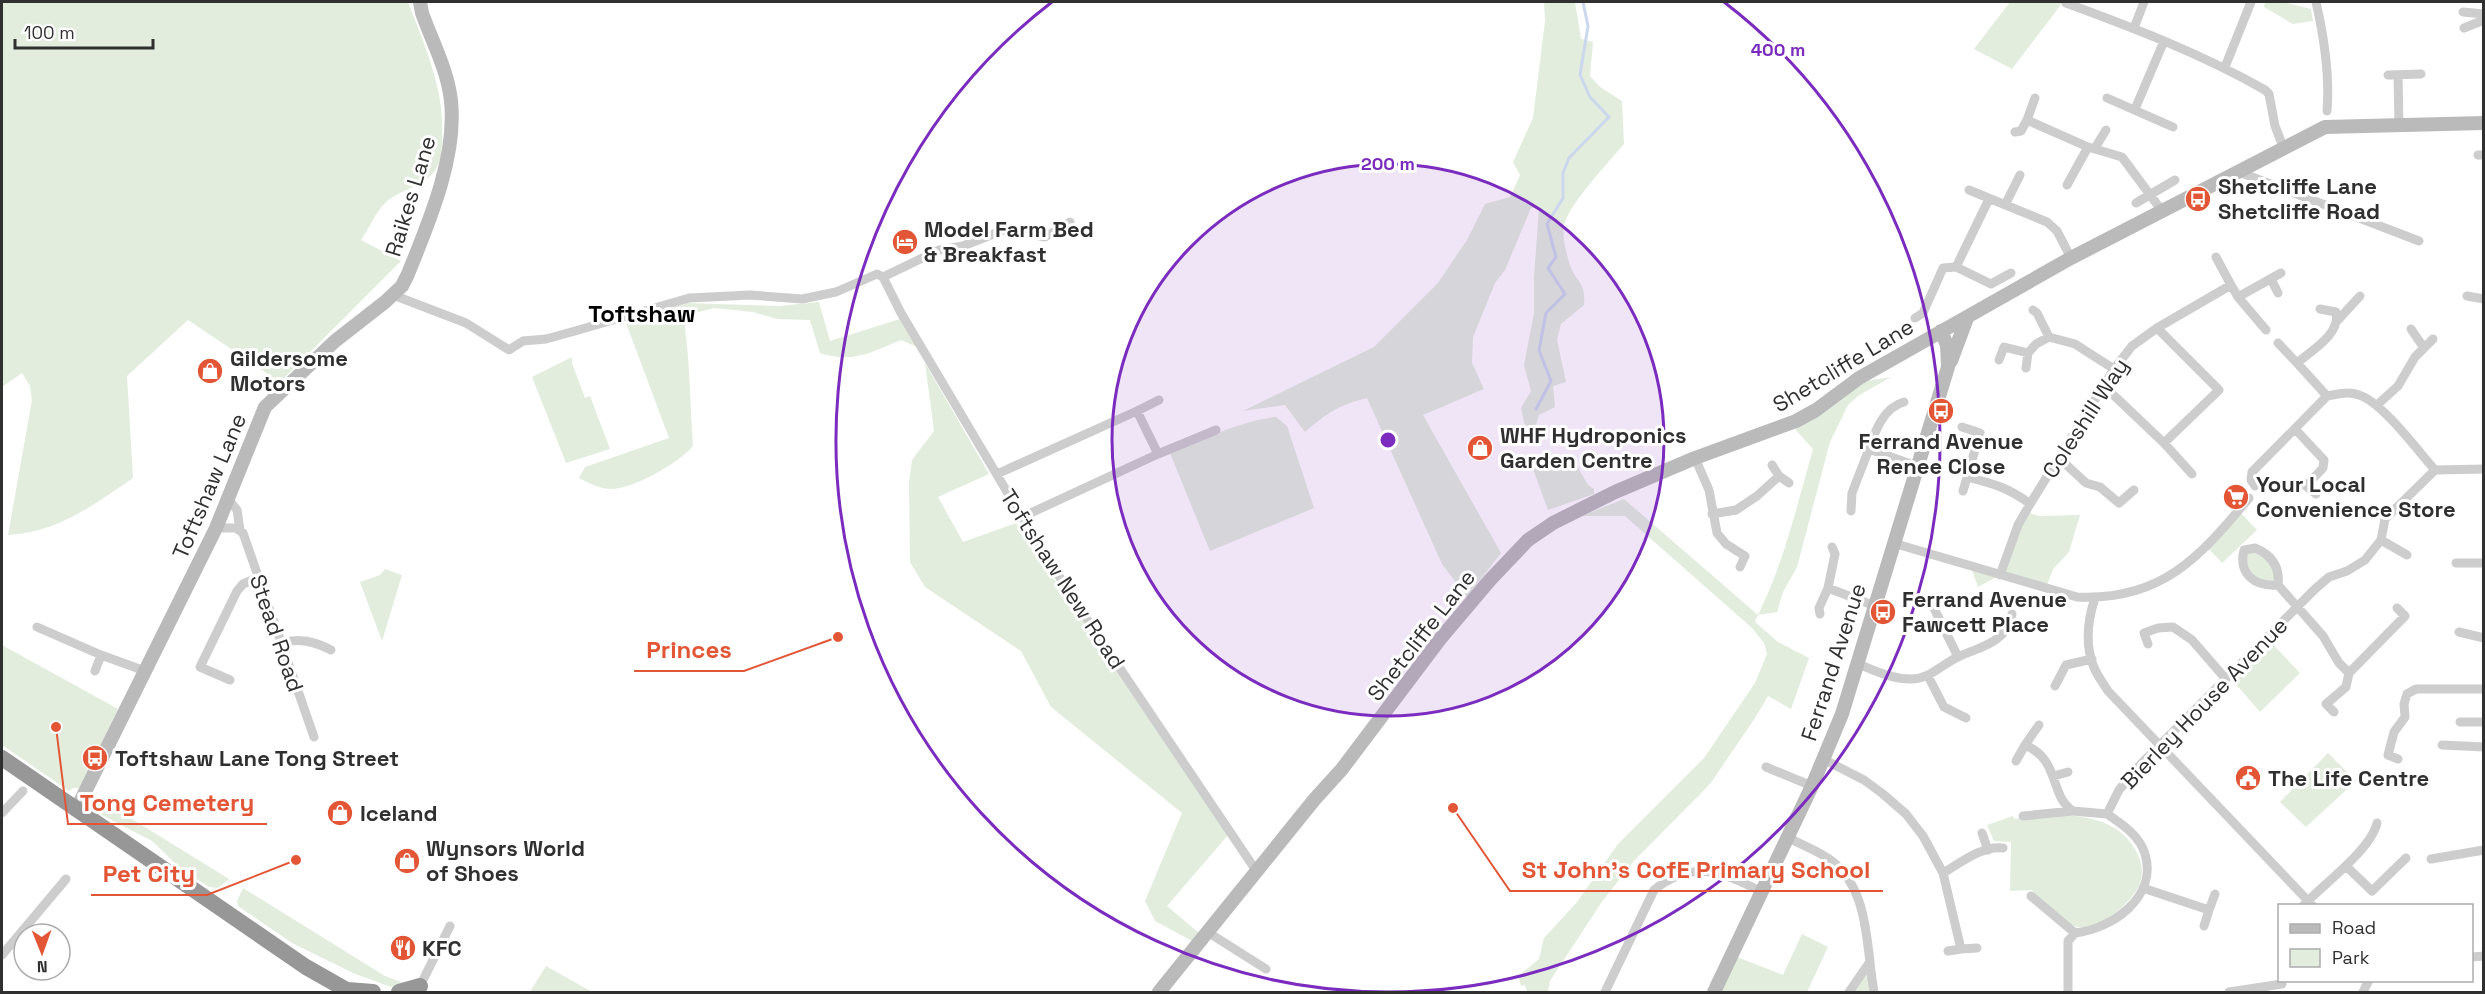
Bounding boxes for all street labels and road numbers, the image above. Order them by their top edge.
street label: Raikes Lane [378,132,442,260]
street label: Shetcliffe Lane [1767,312,1919,418]
street label: Coleshill Way [2036,353,2134,483]
street label: Toftshaw Lane [166,409,252,563]
street label: Toftshaw New Road [994,484,1132,674]
street label: Shetcliffe Lane [1361,564,1481,706]
street label: Stead Road [244,571,310,695]
street label: Ferrand Avenue [1794,580,1872,744]
street label: Bierley House Avenue [2115,611,2293,795]

